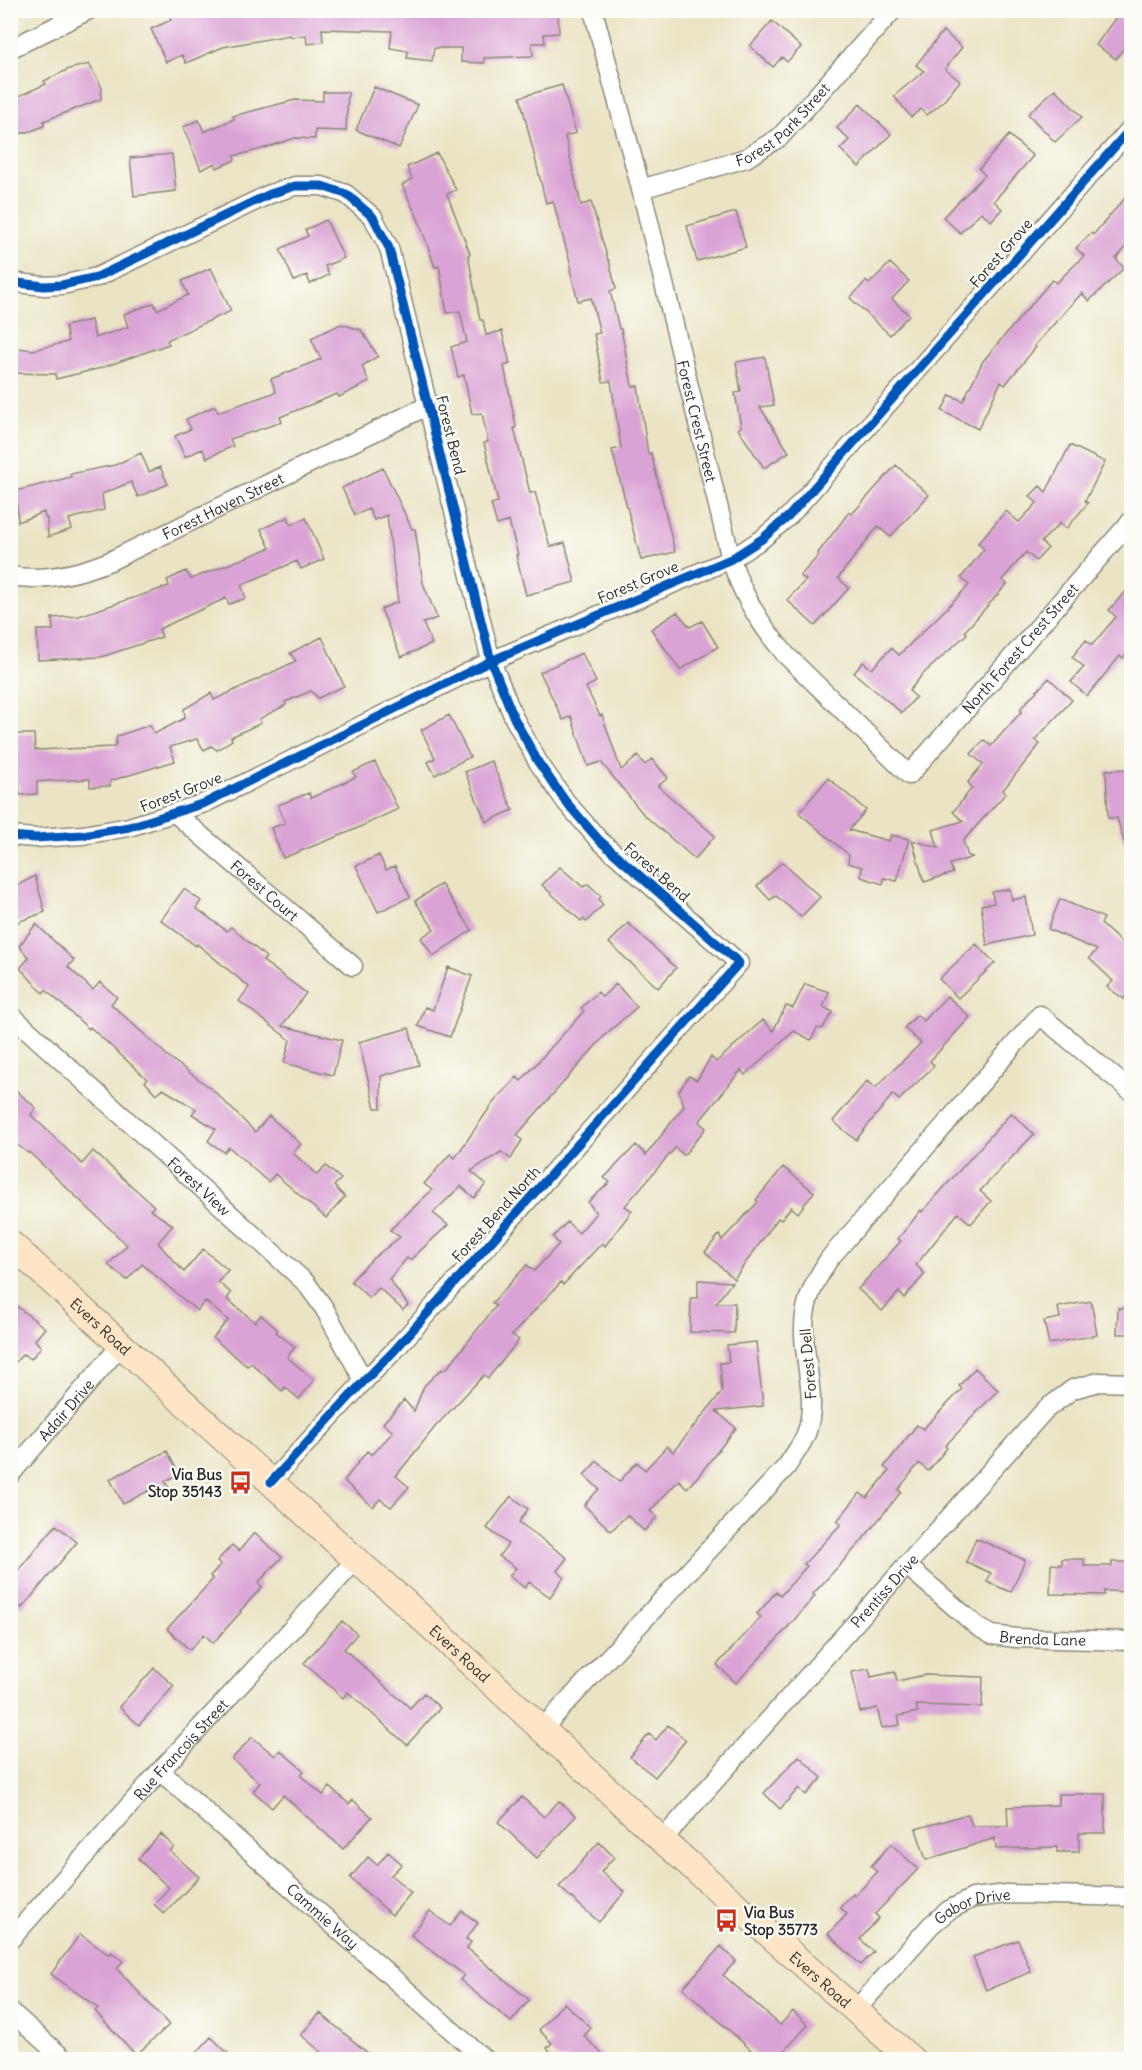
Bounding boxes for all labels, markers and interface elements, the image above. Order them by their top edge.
street label: Forest Park Street [733,79,833,170]
street label: Forest Grove [966,214,1036,292]
street label: Forest Crest Street [673,358,721,484]
street label: Forest Bend [432,393,470,477]
street label: Forest Haven Street [159,468,287,544]
street label: Forest Grove [595,556,681,608]
street label: North Forest Crest Street [958,579,1082,717]
street label: Forest Grove [137,768,225,816]
street label: Forest Bend [620,838,694,906]
street label: Forest Court [227,856,303,925]
street label: Forest View [164,1153,235,1220]
street label: Forest Bend North [448,1162,544,1266]
street label: Evers Road [66,1294,135,1359]
street label: Forest Dell [795,1328,821,1400]
street label: Adair Drive [34,1375,98,1445]
place label: Via Bus Stop 35143 [148,1465,222,1502]
bus stop icon: Via Bus Stop 35143 [227,1470,253,1496]
street label: Prentiss Drive [846,1550,922,1631]
street label: Evers Road [426,1621,494,1686]
street label: Brenda Lane [998,1627,1086,1649]
street label: Rue Francois Street [129,1695,232,1804]
street label: Cammie Way [283,1879,363,1953]
street label: Gabor Drive [930,1884,1011,1928]
place label: Via Bus Stop 35773 [744,1903,818,1940]
bus stop icon: Via Bus Stop 35773 [713,1908,739,1934]
street label: Evers Road [786,1947,855,2012]

